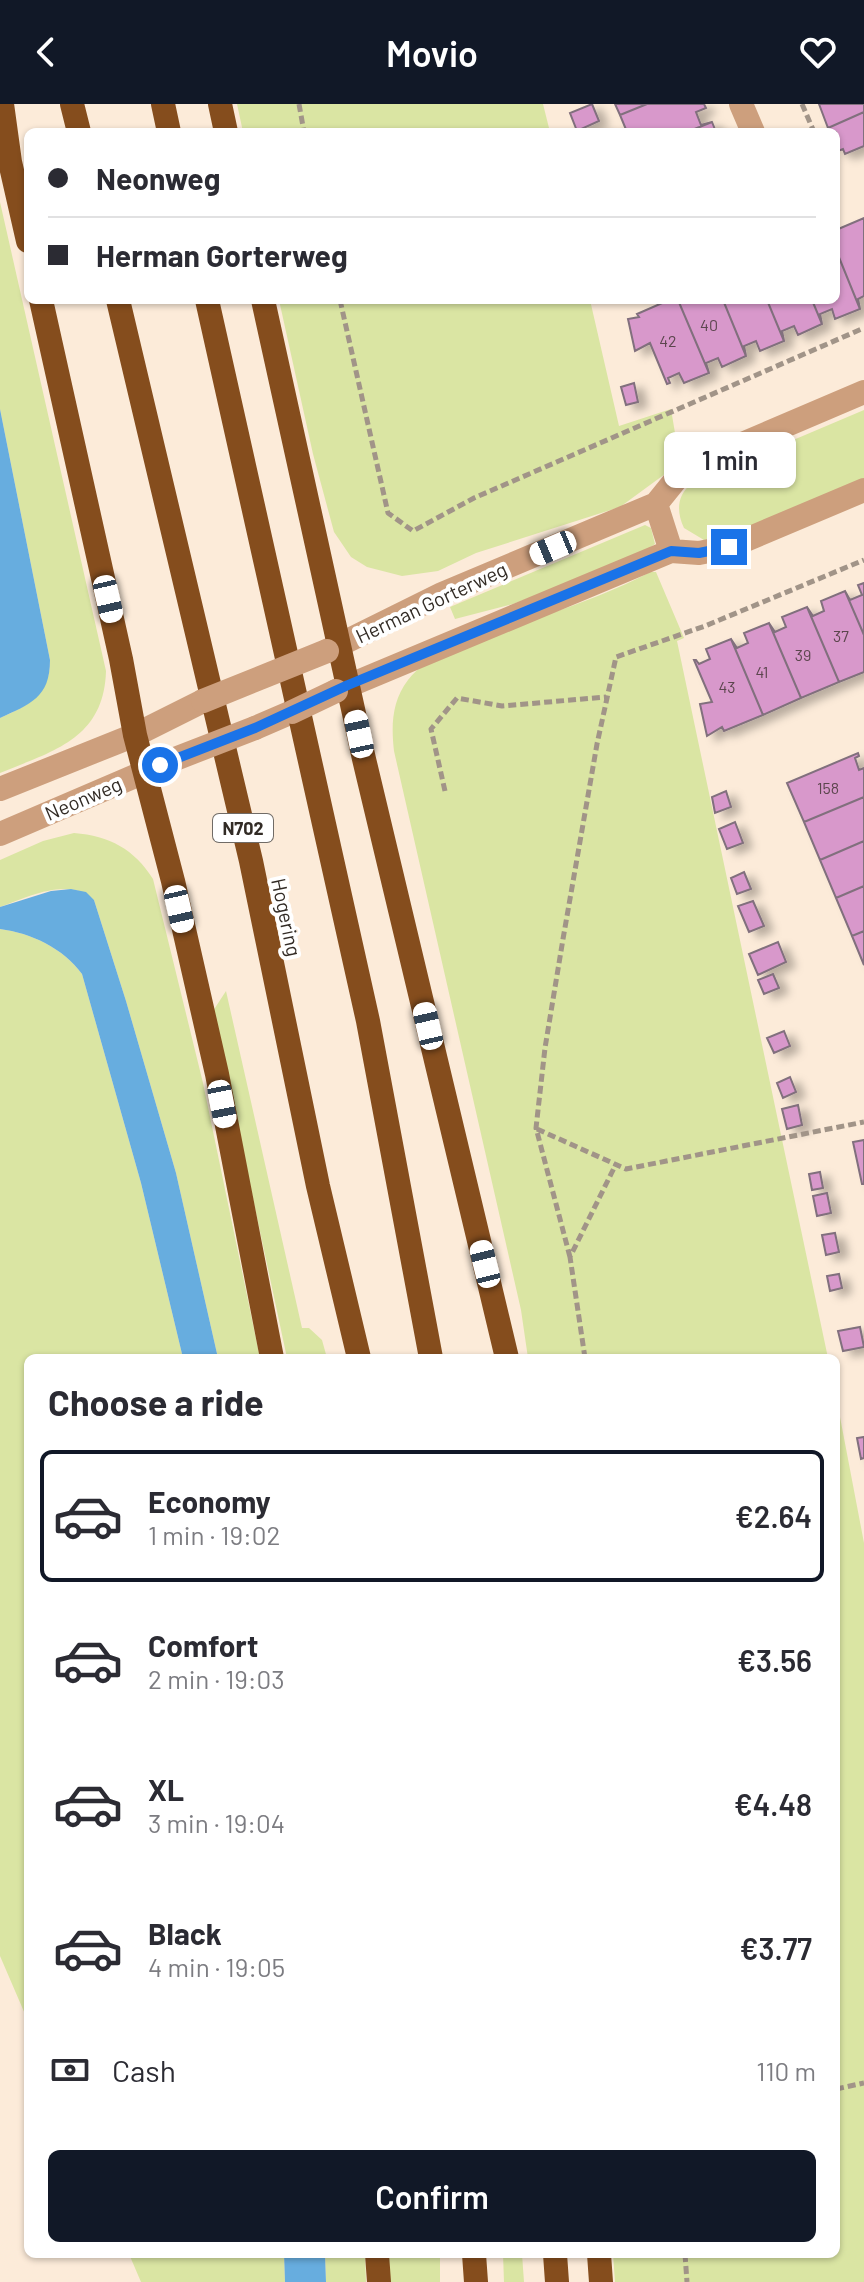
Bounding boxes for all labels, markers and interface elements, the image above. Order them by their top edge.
icon: back [24,30,68,74]
icon: heart [796,30,840,74]
text: Movio [386,31,478,74]
text: Neonweg [96,160,220,196]
text: Herman Gorterweg [96,237,348,273]
house number: 40 [700,315,718,334]
house number: 42 [659,331,677,350]
callout: 1 min [663,431,795,487]
text: 1 min [702,444,758,475]
car [526,528,580,568]
route end [711,529,747,565]
street label: Herman Gorterweg [352,556,510,648]
car [91,573,125,625]
house number: 37 [833,626,849,645]
house number: 39 [795,645,811,664]
house number: 41 [756,662,768,681]
house number: 43 [718,677,736,696]
car [342,708,376,760]
route start [142,747,178,783]
street label: Neonweg [41,771,125,825]
house number: 158 [817,778,839,797]
road number: N702 [213,814,273,842]
street label: Hogering [267,876,307,958]
car [162,883,196,935]
car [411,1000,445,1052]
car [206,1078,238,1130]
car [468,1238,502,1290]
text: Choose a ride [48,1380,264,1423]
icon: car [52,1480,124,1552]
text: Economy [148,1483,271,1519]
text: €2.64 [735,1498,812,1534]
text: 1 min · 19:02 [148,1519,280,1550]
icon: car [52,1624,124,1696]
text: Comfort [148,1627,258,1663]
text: €3.56 [737,1642,812,1678]
text: 2 min · 19:03 [148,1663,285,1694]
icon: car [52,1768,124,1840]
text: XL [148,1771,184,1807]
text: €4.48 [734,1786,812,1822]
text: 3 min · 19:04 [148,1807,285,1838]
icon: car [52,1912,124,1984]
text: Black [148,1915,222,1951]
text: €3.77 [740,1930,812,1966]
text: 4 min · 19:05 [148,1951,285,1982]
icon: cash [48,2048,92,2092]
text: Cash [112,2052,176,2088]
text: 110 m [756,2055,816,2086]
button: Confirm [48,2150,816,2242]

